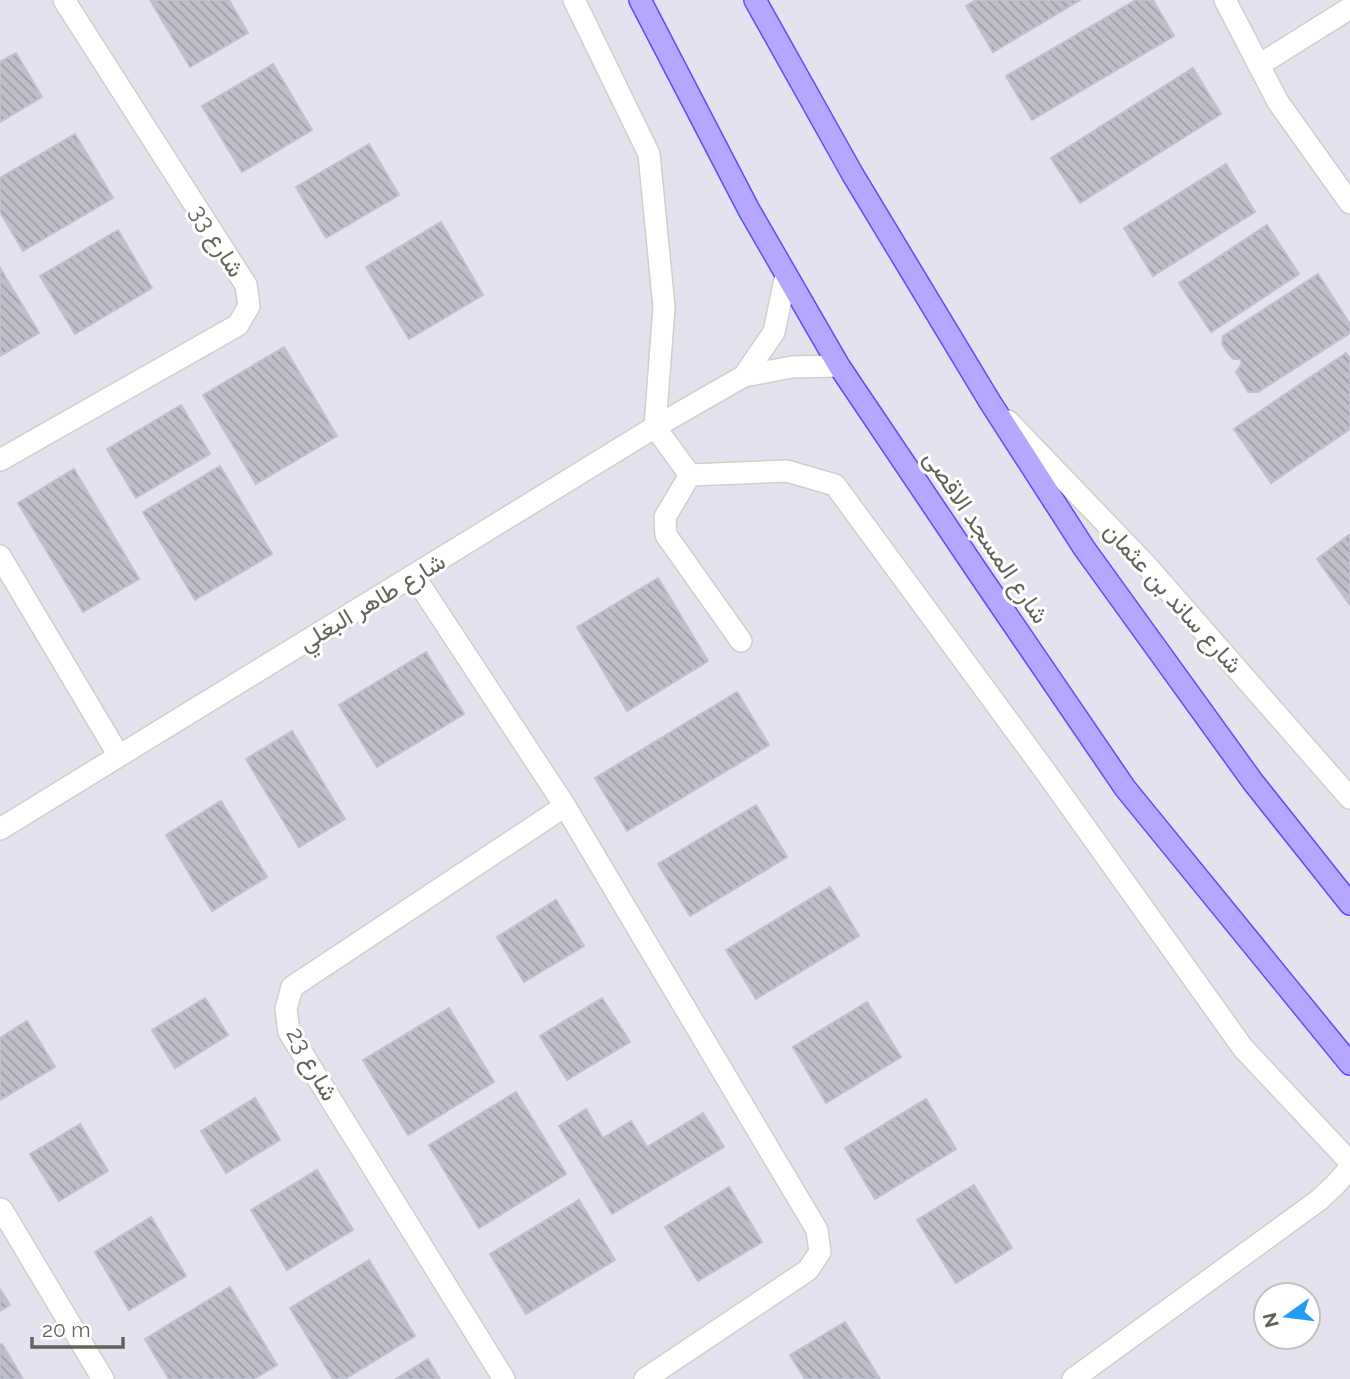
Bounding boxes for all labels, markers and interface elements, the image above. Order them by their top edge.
street label: شارع 33 [182,199,251,283]
street label: شارع المسجد الاقصى [916,445,1055,630]
street label: شارع ساند بن عثمان [1096,516,1249,681]
street label: شارع طاهر البغلي [293,546,453,661]
street label: شارع 23 [279,1022,344,1107]
north arrow [1252,1281,1322,1351]
scale bar [32,1306,122,1350]
text: N [1258,1310,1283,1330]
text: 20 m [42,1317,90,1342]

